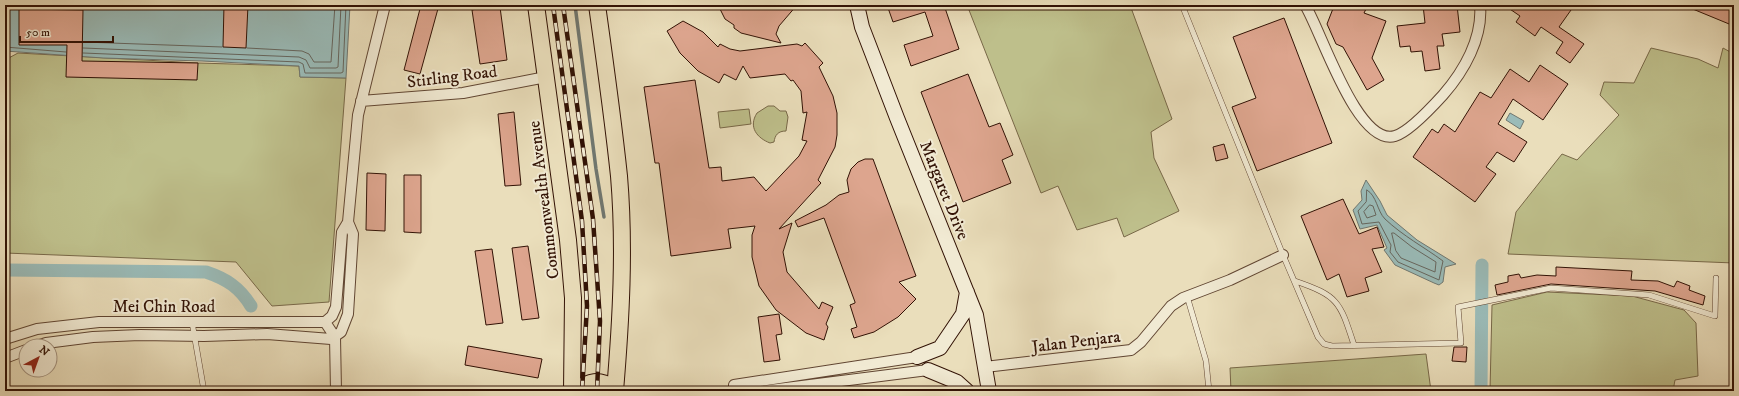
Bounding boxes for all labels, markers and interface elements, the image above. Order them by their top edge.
scale bar [20,18,113,44]
text: 50 m [26,25,50,40]
street label: Stirling Road [406,60,499,93]
street label: Commonwealth Avenue [523,119,565,280]
street label: Margaret Drive [914,138,974,243]
street label: Mei Chin Road [113,296,216,318]
street label: Jalan Penjara [1029,326,1122,359]
north arrow [18,338,58,378]
text: N [36,343,52,359]

